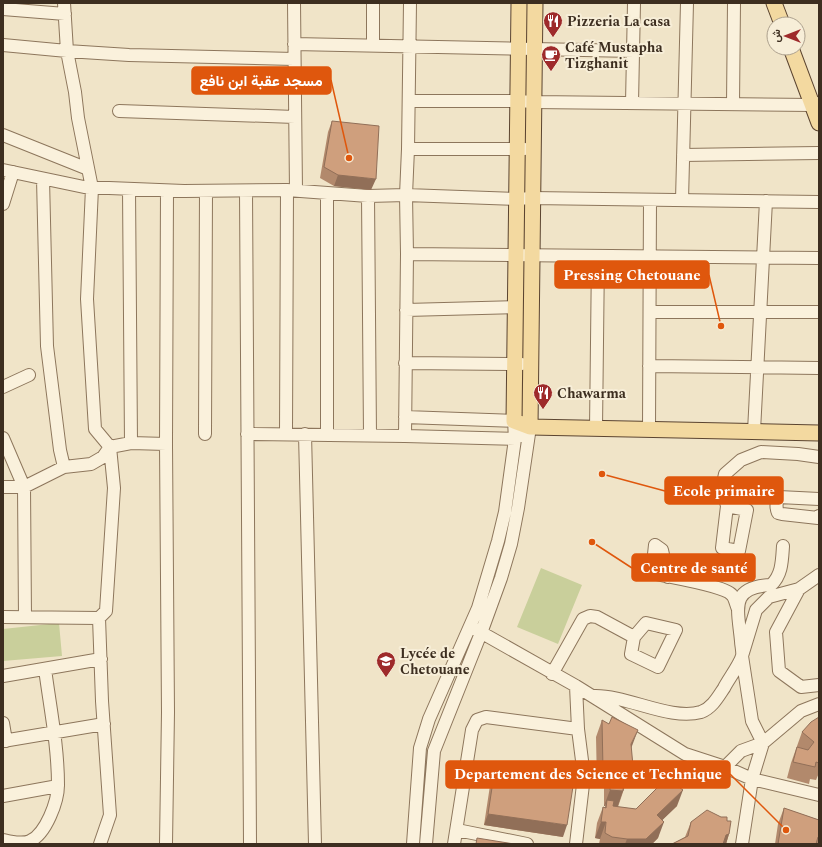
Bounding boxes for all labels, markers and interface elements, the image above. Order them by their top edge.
restaurant icon: Pizzeria La casa [542,10,564,38]
place label: Pizzeria La casa [567,11,671,32]
north arrow [766,16,806,56]
text: ش [768,29,785,43]
place label: Café Mustapha Tizghanit [565,37,663,74]
cafe icon: Café Mustapha Tizghanit [540,44,562,72]
callout: مسجد عقبة ابن نافع [192,67,331,94]
text: مسجد عقبة ابن نافع [199,70,323,93]
callout: Pressing Chetouane [555,261,709,288]
text: Pressing Chetouane [563,264,701,287]
restaurant icon: Chawarma [532,382,554,410]
place label: Chawarma [557,383,627,404]
callout: Ecole primaire [665,477,783,504]
text: Ecole primaire [673,480,775,503]
callout: Centre de santé [632,554,755,581]
text: Centre de santé [640,557,748,580]
place label: Lycée de Chetouane [400,643,470,680]
school or university icon: Lycée de Chetouane [375,650,397,678]
callout: Departement des Science et Technique [446,761,730,788]
text: Departement des Science et Technique [454,763,722,786]

